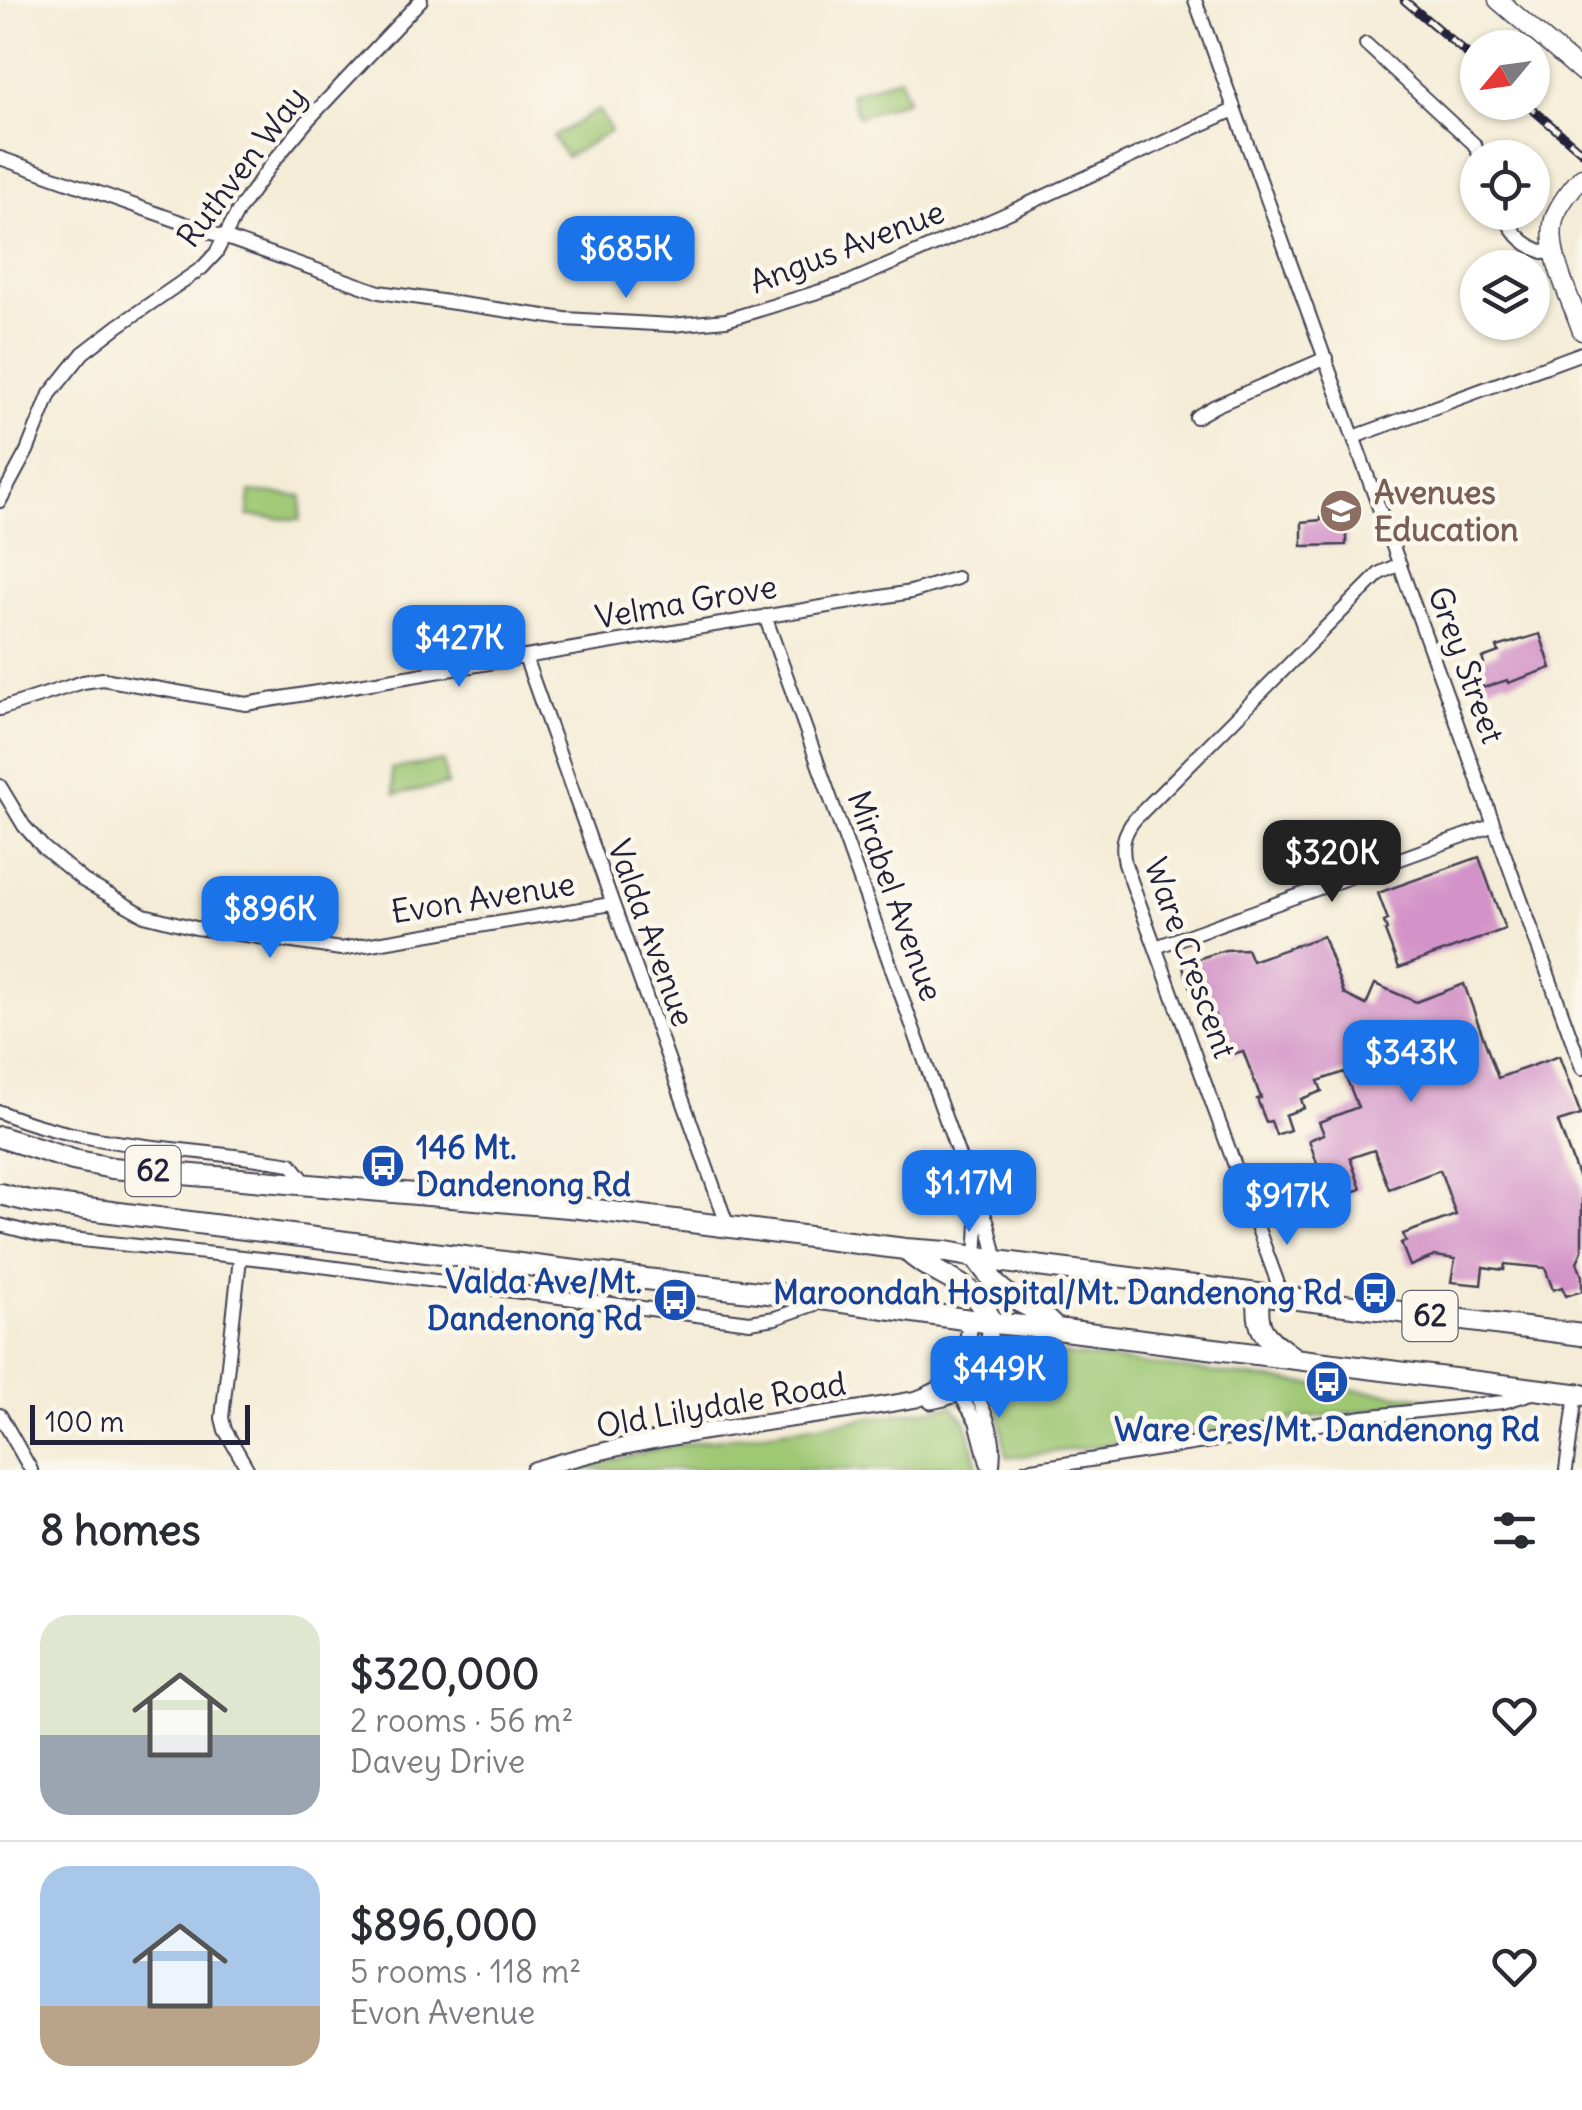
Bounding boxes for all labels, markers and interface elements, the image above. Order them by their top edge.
north arrow [1460,30,1550,120]
map controls [1460,30,1550,340]
street label: Ruthven Way [168,78,315,255]
button: locate [1460,140,1550,230]
street label: Angus Avenue [744,191,950,302]
pin: $685K [556,216,696,301]
text: $685K [580,228,672,269]
button: layers [1460,250,1550,340]
place label: Avenues Education [1374,472,1518,550]
school or university icon: Avenues Education [1318,488,1364,534]
street label: Velma Grove [592,565,780,638]
street label: Grey Street [1419,581,1514,749]
pin: $427K [389,605,529,690]
text: $427K [414,617,504,658]
street label: Mirabel Avenue [838,785,953,1007]
pin: $320K [1262,820,1402,905]
text: $320K [1285,832,1379,873]
street label: Valda Avenue [599,834,704,1032]
street label: Ware Crescent [1135,852,1246,1064]
street label: Evon Avenue [388,863,578,932]
pin: $896K [200,876,340,961]
text: $896K [224,888,316,929]
pin: $343K [1341,1020,1481,1105]
text: $343K [1365,1032,1457,1073]
place label: 146 Mt. Dandenong Rd [416,1127,631,1205]
bus stop icon: 146 Mt. Dandenong Rd [360,1143,406,1189]
road number: 62 [126,1146,180,1196]
pin: $1.17M [888,1150,1050,1235]
text: $1.17M [924,1162,1014,1203]
pin: $917K [1217,1163,1357,1248]
text: $917K [1245,1175,1329,1216]
place label: Valda Ave/Mt. Dandenong Rd [427,1261,642,1339]
bus stop icon: Maroondah Hospital/Mt. Dandenong Rd [1352,1270,1398,1316]
place label: Maroondah Hospital/Mt. Dandenong Rd [773,1272,1342,1313]
bus stop icon: Valda Ave/Mt. Dandenong Rd [652,1277,698,1323]
road number: 62 [1402,1291,1458,1341]
pin: $449K [929,1336,1069,1421]
text: $449K [953,1348,1045,1389]
bus stop icon: Ware Cres/Mt. Dandenong Rd [1304,1359,1350,1405]
street label: Old Lilydale Road [593,1362,849,1447]
scale bar [30,1400,250,1444]
text: 100 m [45,1404,124,1440]
place label: Ware Cres/Mt. Dandenong Rd [1114,1409,1540,1450]
icon: filters [1487,1503,1542,1558]
text: 8 homes [40,1504,201,1556]
text: $320,000 [350,1648,540,1700]
icon: home [120,1655,240,1775]
icon: heart [1487,1688,1542,1743]
text: 2 rooms · 56 m² [350,1700,573,1741]
text: Davey Drive [350,1741,525,1782]
text: $896,000 [350,1899,538,1951]
icon: home [120,1906,240,2026]
icon: heart [1487,1939,1542,1994]
text: 5 rooms · 118 m² [350,1951,581,1992]
text: Evon Avenue [350,1992,535,2033]

